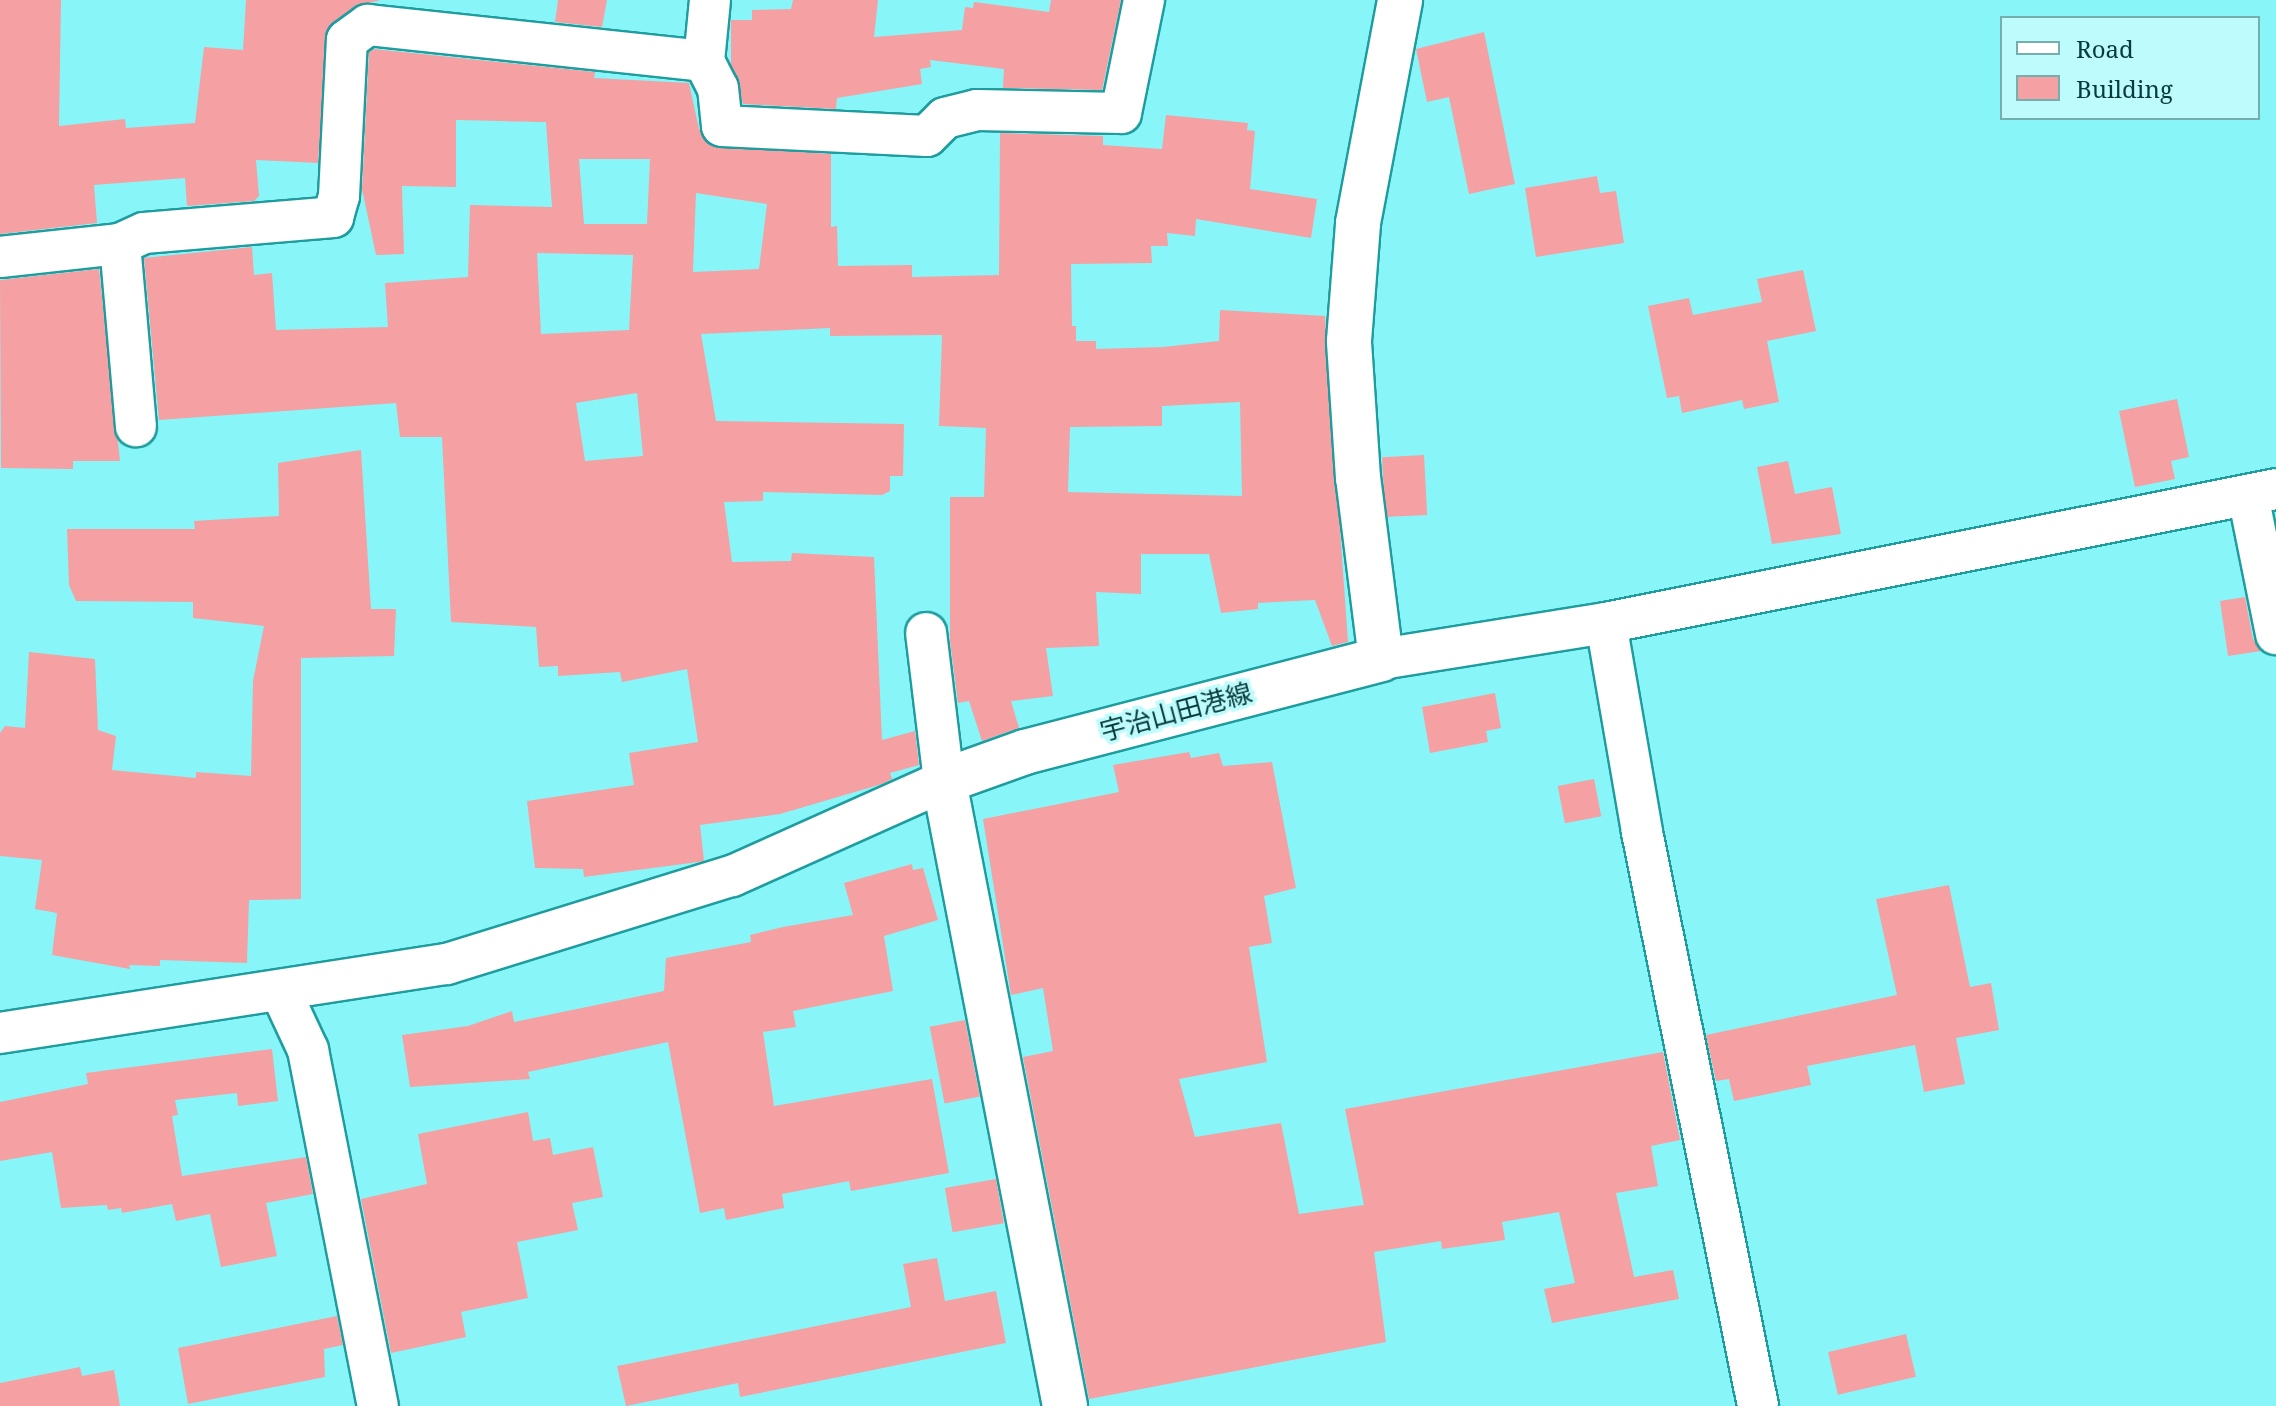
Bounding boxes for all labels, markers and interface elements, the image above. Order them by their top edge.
legend [2000,16,2260,120]
text: Road [2076,32,2134,65]
text: Building [2076,72,2173,105]
street label: 宇治山田港線 [1097,677,1255,747]

